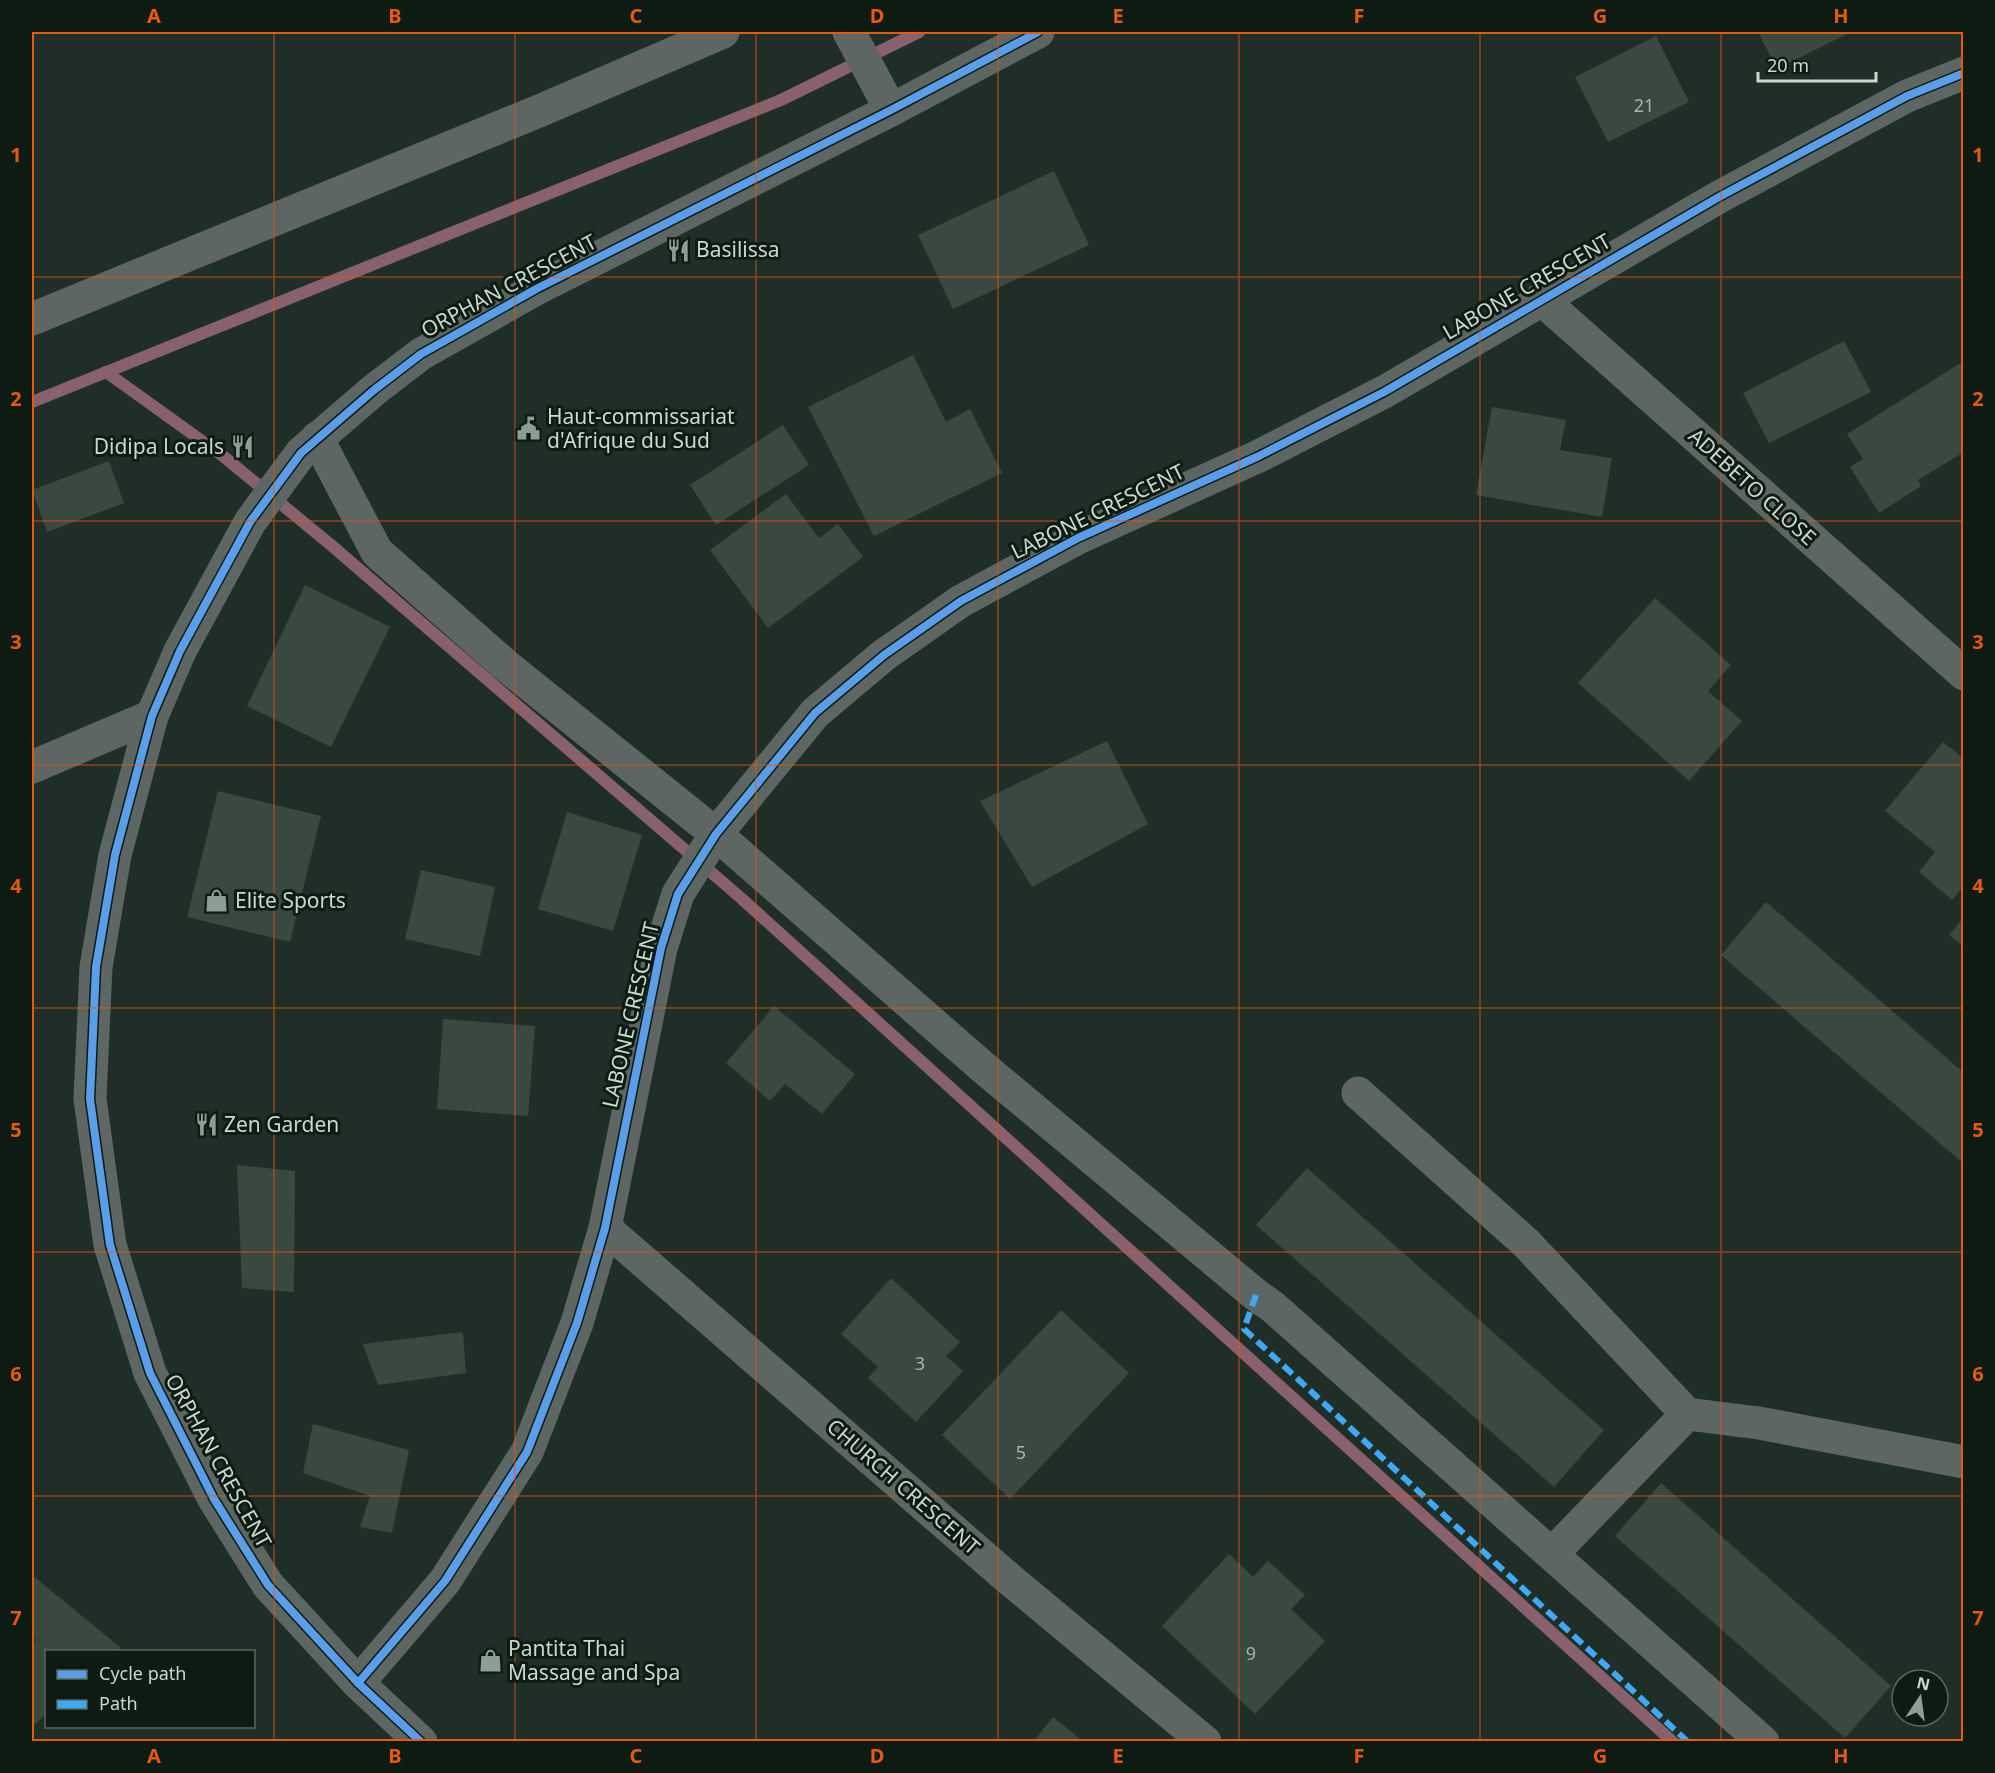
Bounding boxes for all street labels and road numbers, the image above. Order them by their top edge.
street label: LABONE CRESCENT [1437,226,1616,346]
street label: ORPHAN CRESCENT [416,227,601,343]
street label: ADEBETO CLOSE [1683,422,1822,551]
street label: LABONE CRESCENT [1006,457,1189,565]
street label: LABONE CRESCENT [595,919,665,1110]
street label: ORPHAN CRESCENT [159,1369,278,1553]
street label: CHURCH CRESCENT [821,1412,986,1561]

